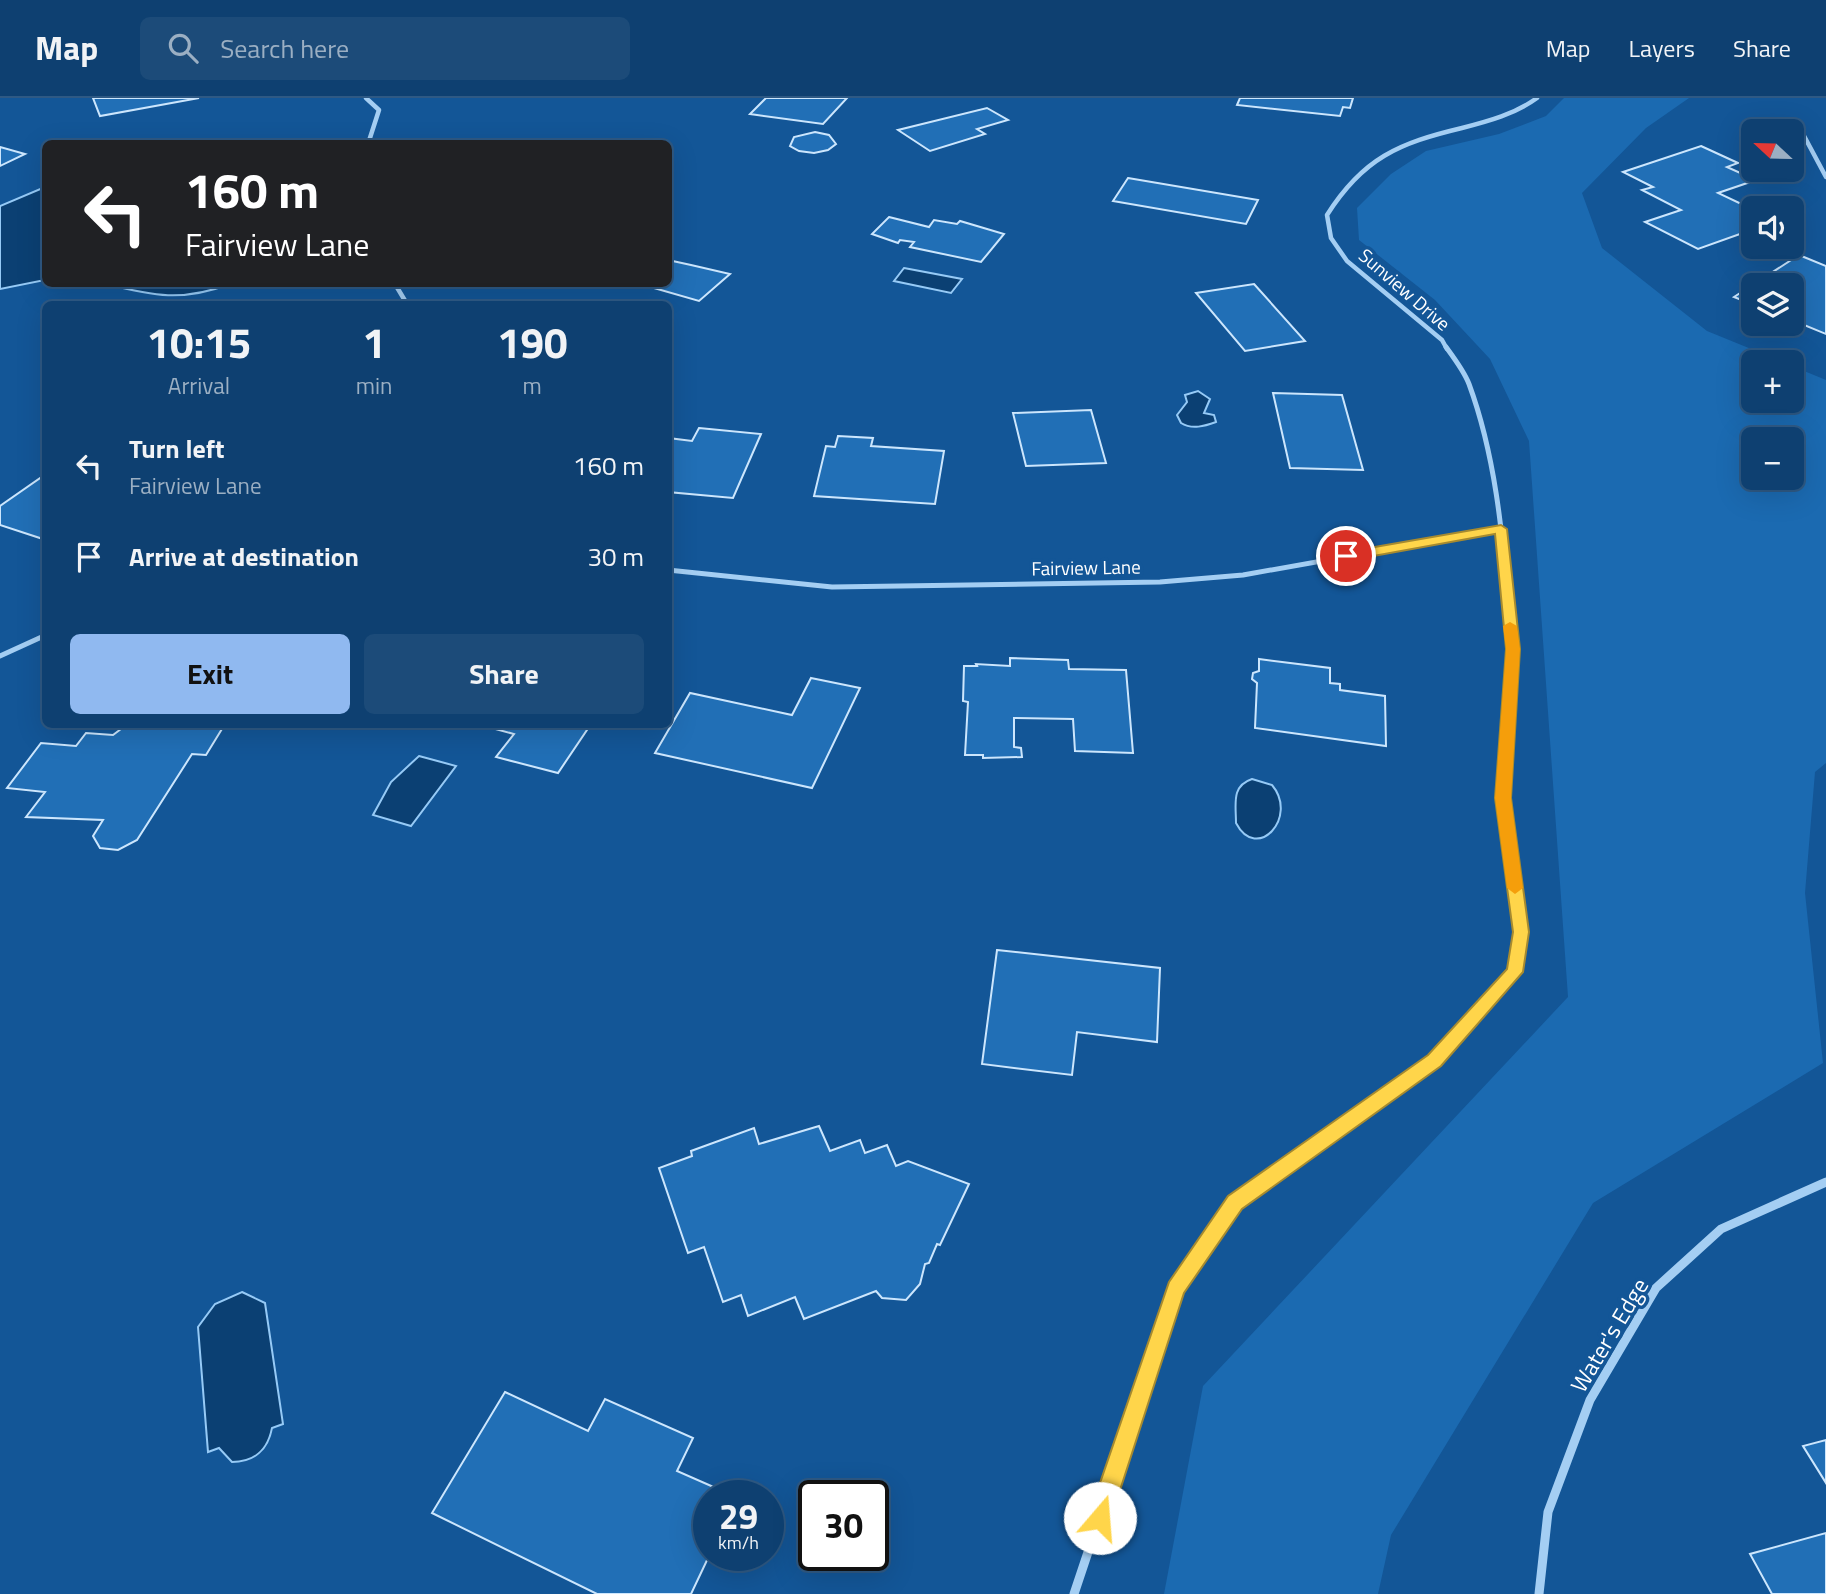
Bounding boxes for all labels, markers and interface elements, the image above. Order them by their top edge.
search box [140,17,630,80]
text: Map [35,23,98,73]
icon: search [164,29,202,67]
text: Search here [220,29,349,68]
text: Map [1546,30,1591,66]
text: Layers [1629,30,1695,66]
text: Share [1733,30,1791,66]
north arrow [1741,119,1804,182]
map controls [1741,119,1804,490]
text: 160 m [185,152,319,227]
icon: left [70,168,161,259]
button: sound [1741,196,1804,259]
text: Fairview Lane [185,220,369,268]
street label: Sunview Drive [1353,241,1457,337]
button: layers [1741,273,1804,336]
text: 10:15 [146,310,251,374]
text: 1 [362,310,386,374]
text: 190 [497,310,567,374]
button: + [1741,350,1804,413]
text: Arrival [168,368,230,403]
text: min [356,368,392,403]
text: m [523,368,542,403]
button: − [1741,427,1804,490]
text: Turn left [129,429,224,468]
text: 160 m [573,446,644,485]
icon: left [70,447,108,485]
text: Fairview Lane [129,468,262,503]
pin [1316,526,1376,586]
text: Arrive at destination [129,537,359,576]
text: 30 m [587,537,644,576]
icon: arrive [1327,537,1365,575]
icon: arrive [70,538,108,576]
street label: Fairview Lane [1031,552,1141,582]
button: Exit [70,634,350,714]
button: Share [364,634,644,714]
street label: Water's Edge [1561,1271,1657,1399]
speed limit sign: 30 [798,1480,889,1571]
position arrow [1063,1481,1137,1555]
text: 29 [719,1489,758,1543]
text: km/h [718,1529,759,1556]

